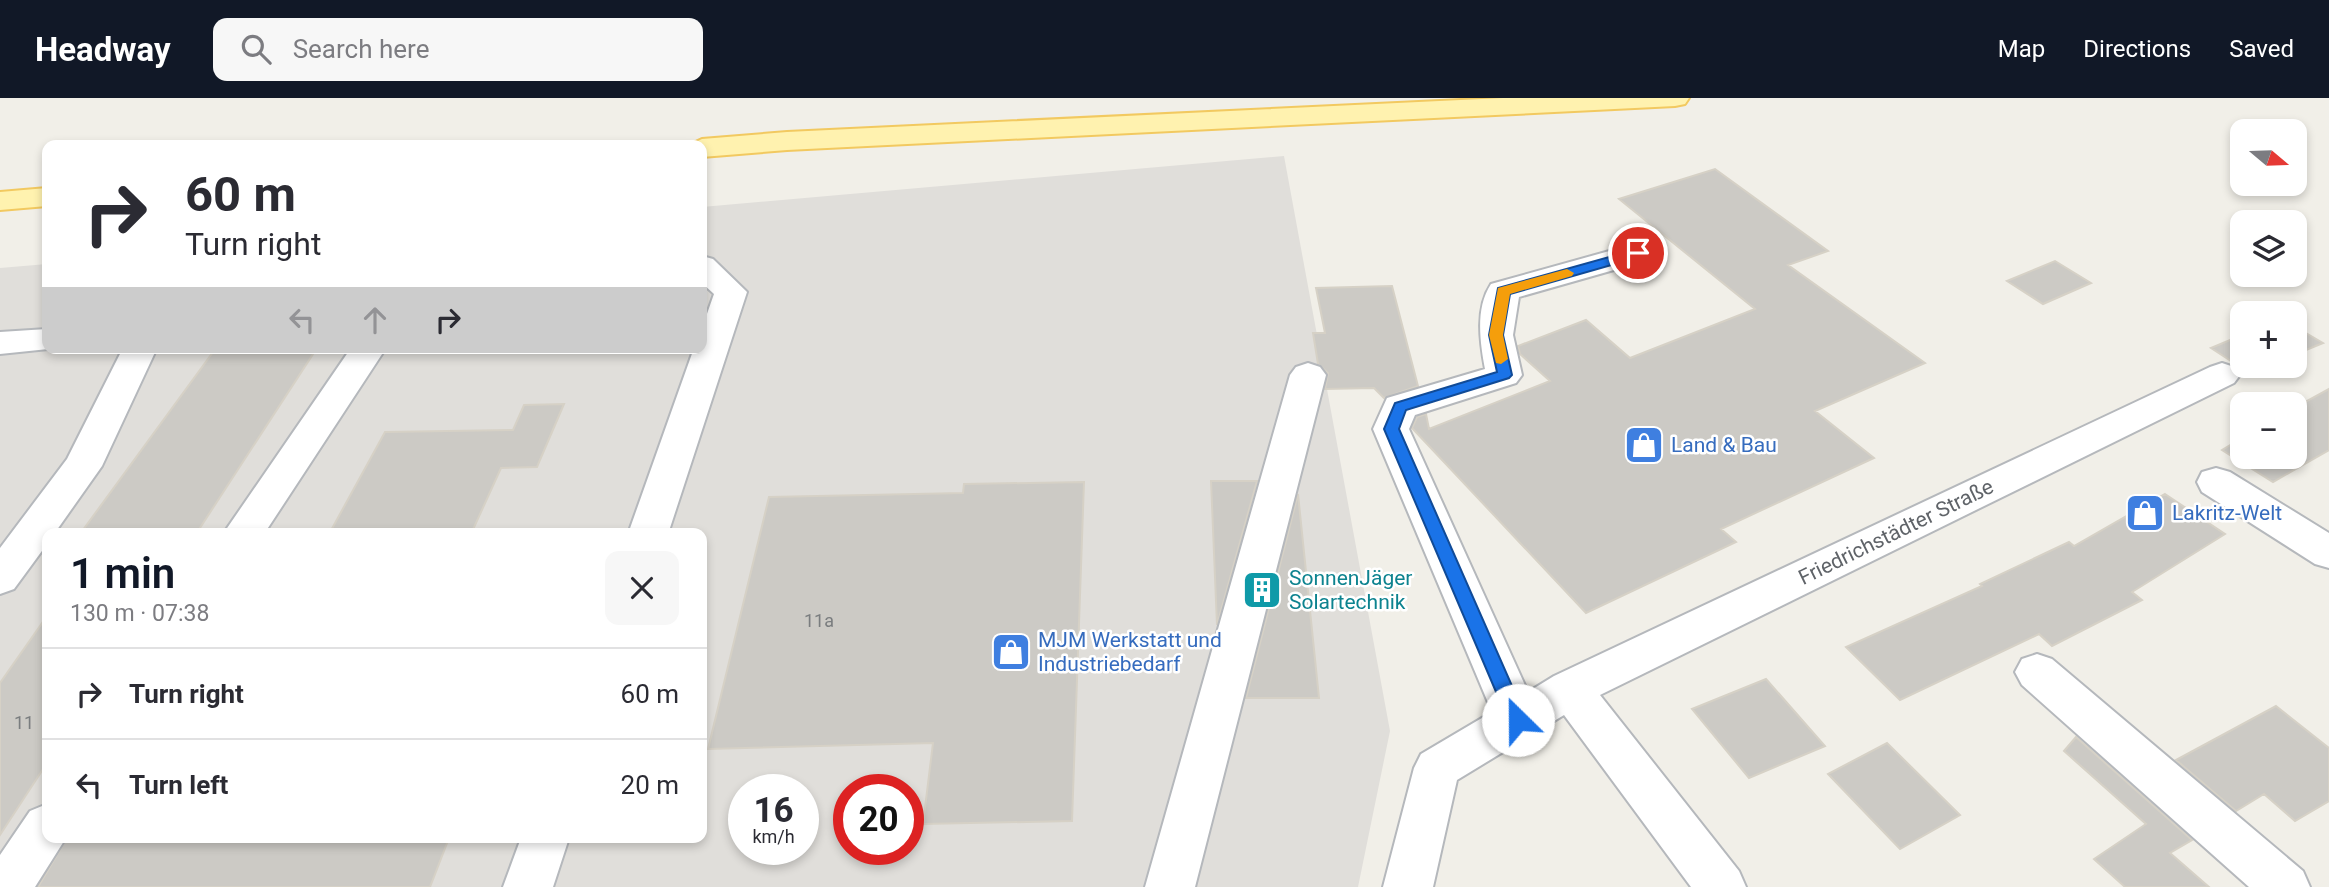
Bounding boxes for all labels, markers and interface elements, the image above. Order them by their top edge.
search box [213,18,703,81]
text: Headway [35,30,171,69]
icon: search [237,30,275,68]
text: Search here [293,34,429,64]
text: Map [1998,35,2045,63]
text: Directions [2083,35,2191,63]
text: Saved [2229,35,2294,63]
north arrow [2230,119,2306,196]
map controls [2230,119,2307,469]
text: 60 m [185,166,296,223]
icon: right [70,168,161,259]
button: layers [2230,210,2307,287]
pin [1608,223,1668,283]
text: Turn right [185,225,321,263]
icon: arrive [1619,234,1657,272]
icon: left [283,301,321,339]
icon: ahead [356,301,394,339]
icon: right [429,301,467,339]
button: + [2230,301,2307,378]
button: − [2230,392,2307,469]
shop icon: Land & Bau [1623,424,1665,466]
place label: Land & Bau [1671,433,1777,457]
street label: Friedrichstädter Straße [1795,474,1997,590]
shop icon: Lakritz-Welt [2124,492,2166,534]
place label: Lakritz-Welt [2172,501,2282,525]
text: 1 min [70,549,175,598]
button: close [605,551,679,625]
place label: SonnenJäger Solartechnik [1289,566,1412,614]
building icon: SonnenJäger Solartechnik [1241,569,1283,611]
text: 130 m · 07:38 [70,600,209,627]
house number: 11a [804,610,834,631]
place label: MJM Werkstatt und Industriebedarf [1038,628,1222,676]
shop icon: MJM Werkstatt und Industriebedarf [990,631,1032,673]
icon: right [70,675,108,713]
text: Turn right [129,679,244,709]
text: 60 m [621,679,679,709]
position arrow [1481,683,1555,757]
house number: 11 [14,712,34,733]
icon: left [70,766,108,804]
text: Turn left [129,770,228,800]
text: 20 m [621,770,679,800]
speed limit sign: 20 [833,774,924,865]
text: 16 [753,790,794,831]
text: km/h [752,826,795,847]

